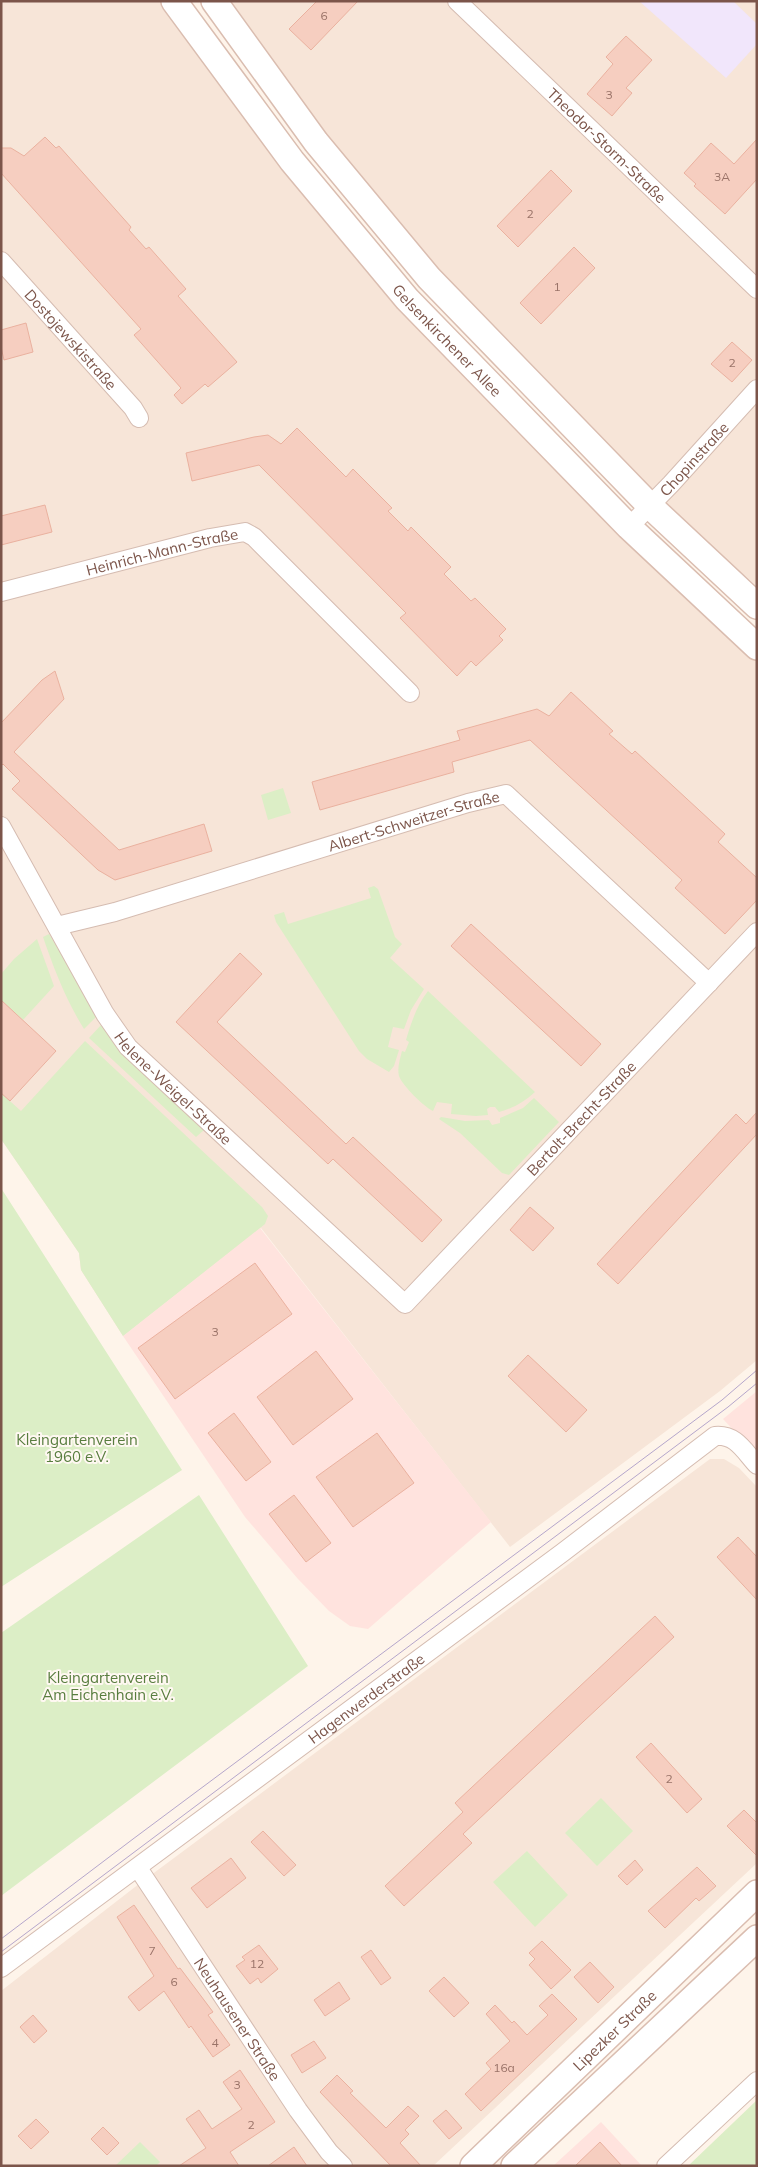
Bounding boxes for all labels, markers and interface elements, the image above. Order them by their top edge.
house number: 6 [320,8,328,23]
street label: Theodor-Storm-Straße [543,83,671,207]
house number: 3 [605,87,613,102]
house number: 3A [714,169,730,184]
house number: 2 [526,206,534,221]
house number: 1 [553,279,561,294]
street label: Gelsenkirchener Allee [389,280,506,400]
street label: Dostojewskistraße [21,285,121,393]
house number: 2 [728,355,736,370]
street label: Chopinstraße [655,418,732,500]
street label: Heinrich-Mann-Straße [84,524,239,579]
street label: Albert-Schweitzer-Straße [326,786,501,855]
street label: Helene-Weigel-Straße [111,1028,236,1148]
street label: Bertolt-Brecht-Straße [522,1057,640,1179]
house number: 3 [211,1324,219,1339]
park label: Kleingartenverein 1960 e.V. [16,1430,138,1466]
street label: Hagenwerderstraße [304,1649,428,1747]
park label: Kleingartenverein Am Eichenhain e.V. [42,1668,174,1704]
house number: 2 [665,1771,673,1786]
house number: 7 [148,1943,156,1958]
street label: Neuhausener Straße [190,1954,285,2084]
house number: 12 [250,1956,264,1971]
house number: 6 [170,1974,178,1989]
street label: Lipezker Straße [569,1986,660,2075]
house number: 4 [211,2035,219,2050]
house number: 16a [493,2060,515,2075]
house number: 3 [233,2077,241,2092]
house number: 2 [247,2117,255,2132]

